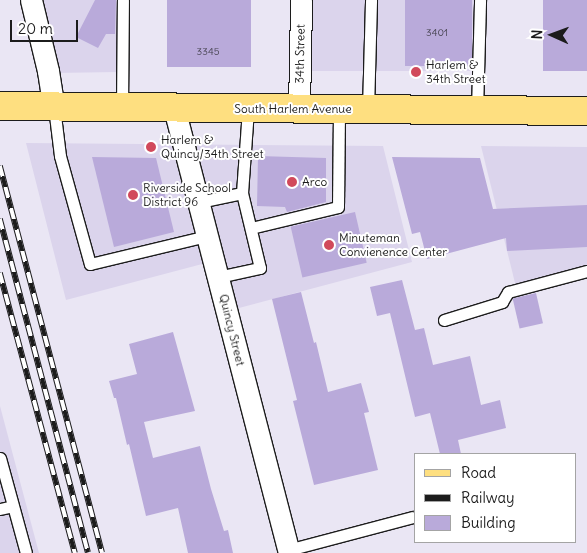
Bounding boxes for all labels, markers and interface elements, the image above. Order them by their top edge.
scale bar [12,10,80,42]
north arrow [527,10,577,60]
text: 20 m [18,19,53,38]
street label: 34th Street [292,24,308,84]
house number: 3401 [426,27,448,39]
text: N [528,29,546,40]
house number: 3345 [197,46,219,58]
place label: Harlem & 34th Street [426,58,486,86]
marker: Harlem & 34th Street [410,66,422,78]
street label: South Harlem Avenue [234,102,352,116]
place label: Harlem & Quincy/34th Street [161,133,264,161]
marker: Harlem & Quincy/34th Street [145,141,157,153]
place label: Arco [302,175,327,189]
marker: Arco [286,176,298,188]
place label: Riverside School District 96 [143,181,231,209]
marker: Riverside School District 96 [127,189,139,201]
place label: Minuteman Convienence Center [339,231,447,259]
marker: Minuteman Convienence Center [323,239,335,251]
street label: Quincy Street [216,293,248,367]
legend [414,453,577,543]
text: Road [461,463,496,482]
text: Railway [461,488,515,507]
text: Building [461,513,516,532]

